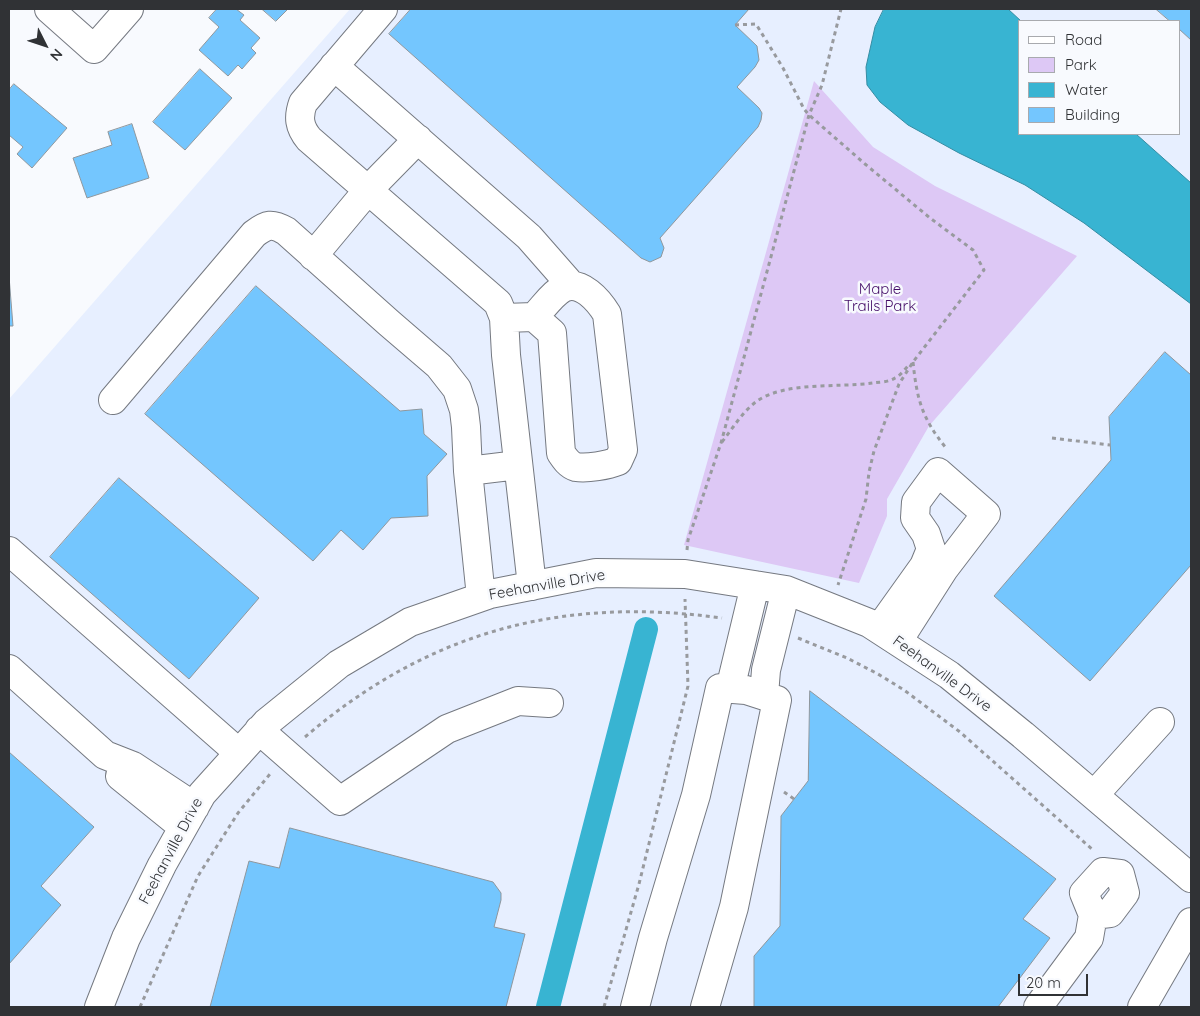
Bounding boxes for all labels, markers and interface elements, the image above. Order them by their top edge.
north arrow [20,20,70,70]
legend [1018,20,1180,135]
text: Road [1065,30,1102,49]
text: N [46,45,66,65]
text: Park [1065,55,1097,74]
text: Water [1065,80,1108,99]
text: Building [1065,105,1120,124]
park label: Maple Trails Park [844,280,916,315]
street label: Feehanville Drive [487,566,607,604]
street label: Feehanville Drive [889,632,995,716]
street label: Feehanville Drive [135,795,207,907]
scale bar [1020,964,1090,996]
text: 20 m [1026,973,1061,992]

